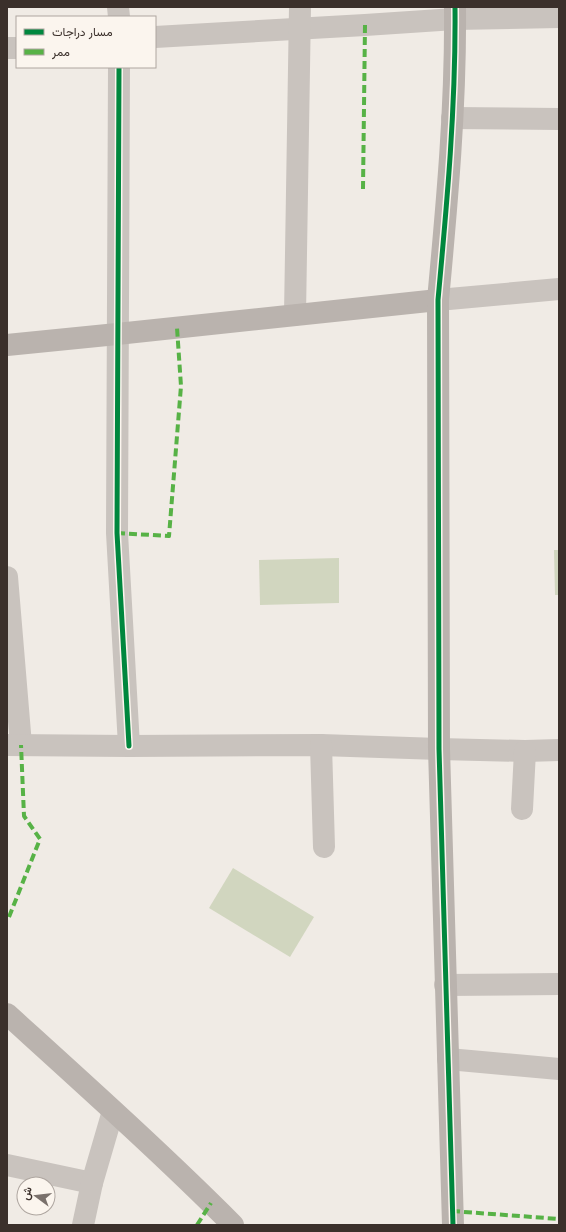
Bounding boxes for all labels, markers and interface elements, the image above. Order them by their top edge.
legend [16,16,156,68]
text: مسار دراجات [52,25,113,40]
text: ممر [51,45,70,60]
north arrow [16,1176,56,1216]
text: ش [19,1185,35,1202]

